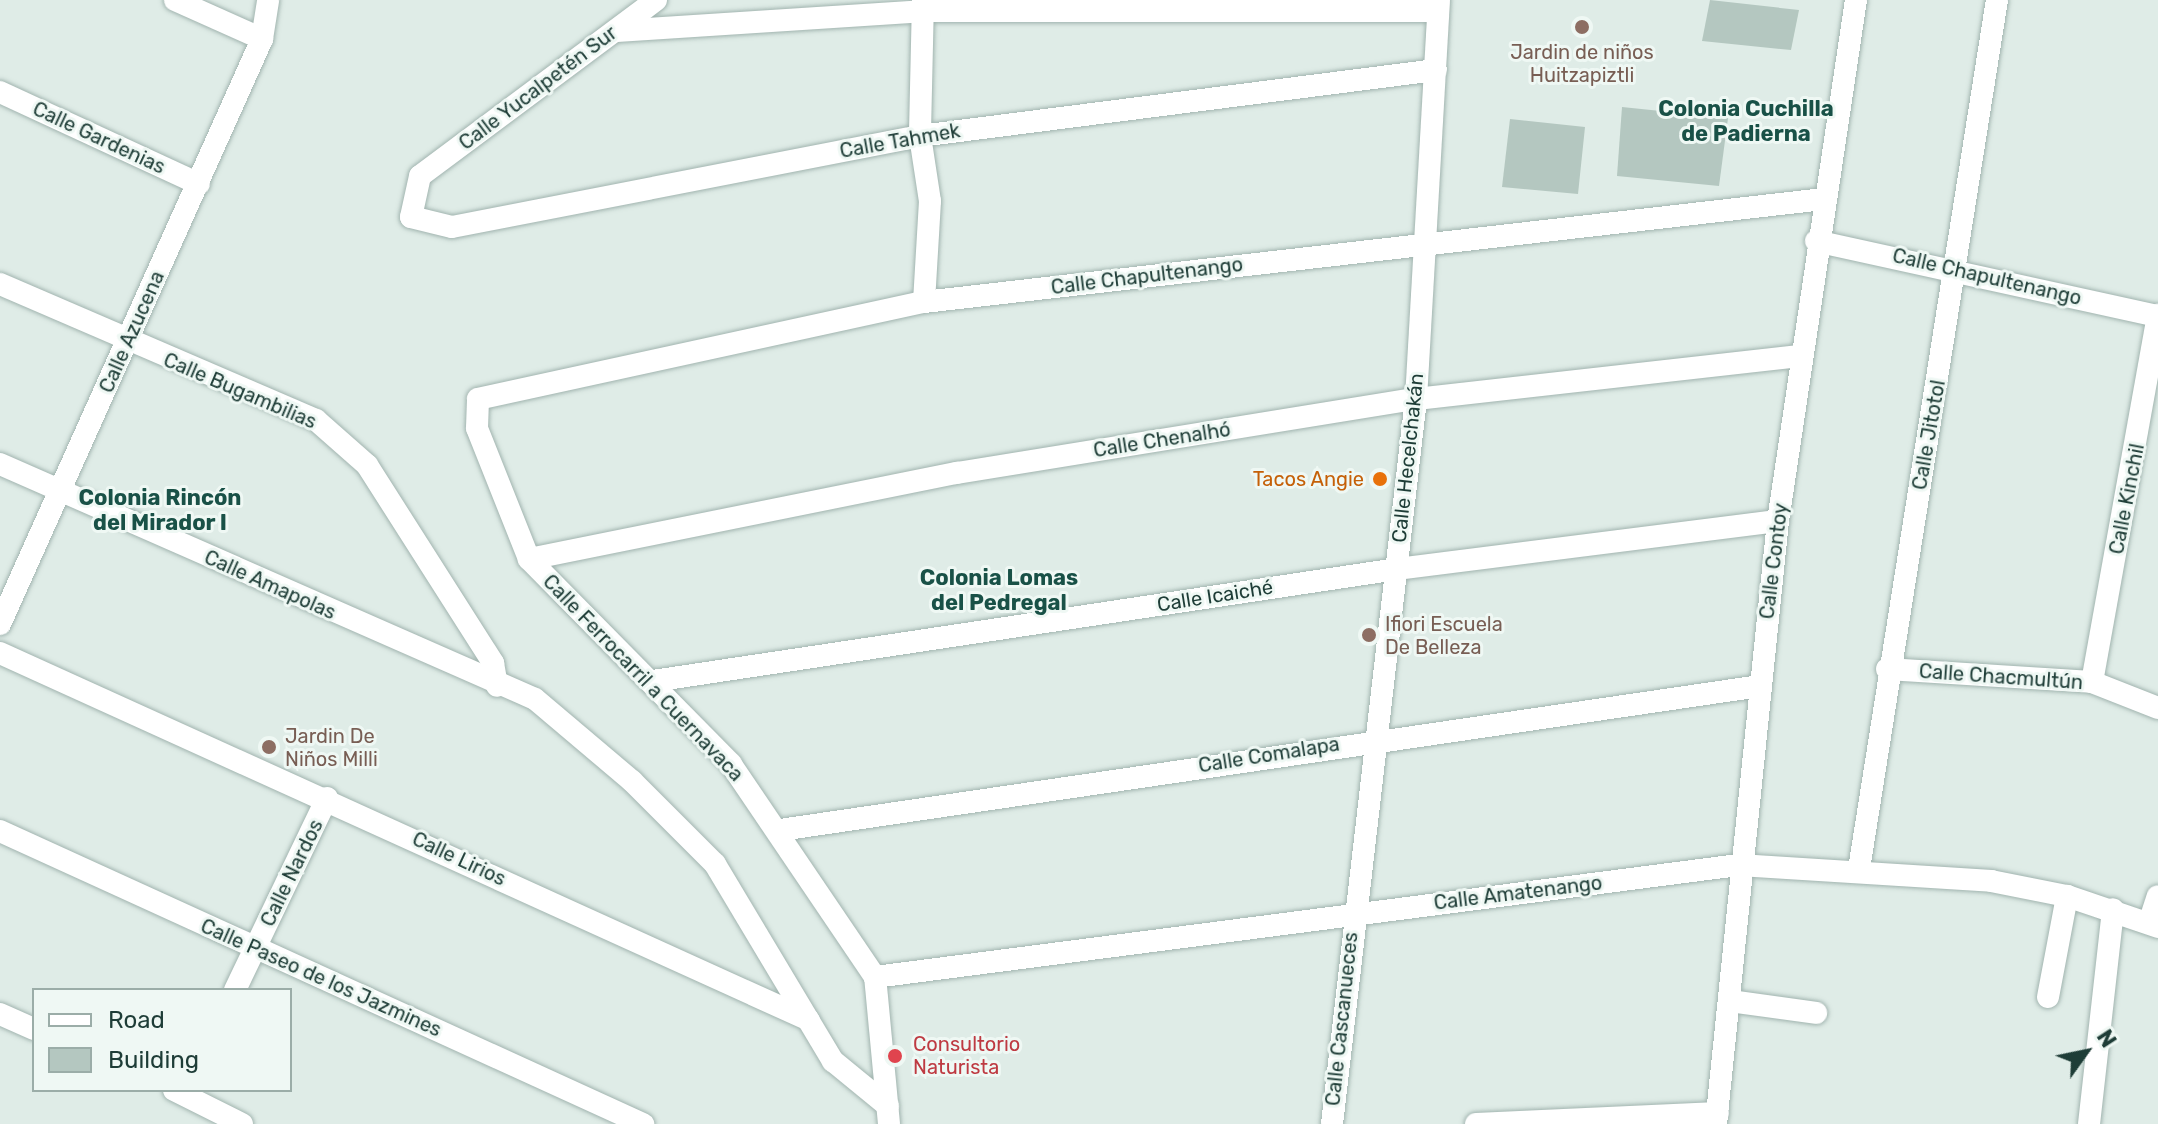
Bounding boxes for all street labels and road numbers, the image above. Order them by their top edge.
street label: Calle Yucalpetén Sur [454,21,622,155]
street label: Calle Gardenias [29,97,169,179]
street label: Calle Tahmek [838,119,962,163]
street label: Calle Chapultenango [1890,244,2084,310]
street label: Calle Chapultenango [1050,252,1244,300]
street label: Calle Azucena [94,267,170,397]
street label: Calle Bugambilias [160,348,320,434]
street label: Calle Hecelchakán [1387,372,1429,544]
street label: Calle Jitotol [1908,378,1950,492]
street label: Calle Chenalhó [1092,417,1232,463]
street label: Calle Kinchil [2105,442,2149,556]
street label: Calle Contoy [1755,502,1793,620]
street label: Calle Amapolas [200,545,340,625]
street label: Calle Ferrocarril a Cuernavaca [538,570,748,786]
street label: Calle Icaiché [1155,575,1275,617]
street label: Calle Chacmultún [1918,659,2084,695]
street label: Calle Comalapa [1197,732,1341,778]
street label: Calle Nardos [256,816,328,930]
street label: Calle Lirios [408,827,510,891]
street label: Calle Amatenango [1432,871,1604,915]
street label: Calle Paseo de los Jazmines [197,914,445,1042]
street label: Calle Cascanueces [1321,931,1363,1107]

